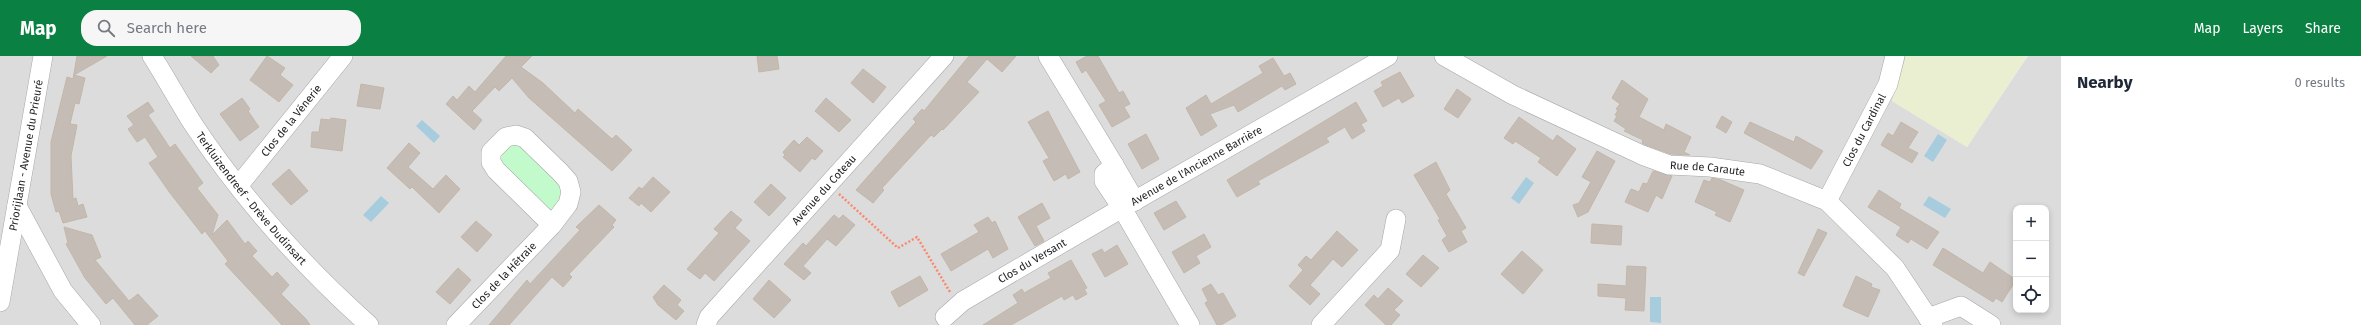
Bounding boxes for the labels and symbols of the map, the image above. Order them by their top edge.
street label: Priorijlaan - Avenue du Prieuré [6,79,45,232]
street label: Clos de la Vénerie [258,82,324,159]
street label: Clos du Cardinal [1840,91,1888,169]
street label: Avenue de l'Ancienne Barrière [1128,123,1264,208]
street label: Terkluizendreef - Drève Dudinsart [194,129,309,267]
street label: Avenue du Coteau [789,152,859,227]
street label: Rue de Caraute [1670,159,1746,178]
street label: Clos du Versant [995,236,1069,286]
street label: Clos de la Hêtraie [469,239,539,311]

